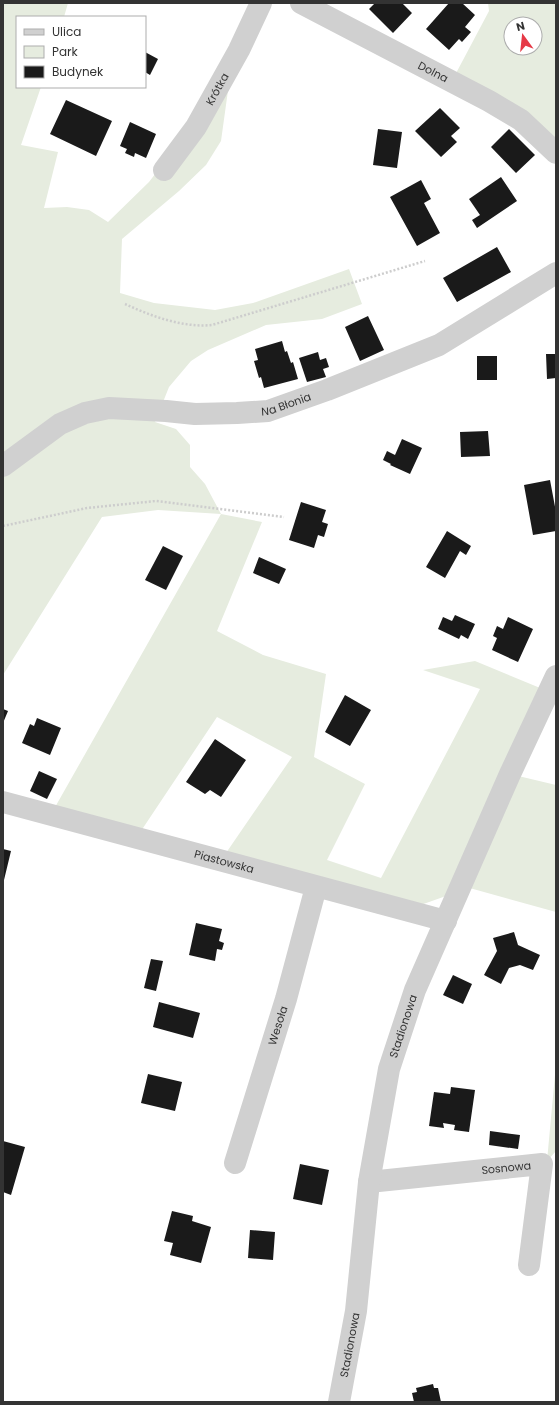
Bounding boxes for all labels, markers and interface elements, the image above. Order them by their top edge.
legend [16,16,146,88]
north arrow [503,16,543,56]
text: N [514,18,526,35]
text: Ulica [52,23,81,40]
text: Park [52,43,79,60]
street label: Dolna [415,57,451,86]
text: Budynek [52,63,104,80]
street label: Krótka [202,70,233,108]
street label: Na Błonia [261,388,313,419]
street label: Piastowska [193,846,256,877]
street label: Stadionowa [385,993,421,1060]
street label: Wesoła [264,1004,291,1047]
street label: Sosnowa [481,1157,532,1178]
street label: Stadionowa [336,1311,364,1379]

